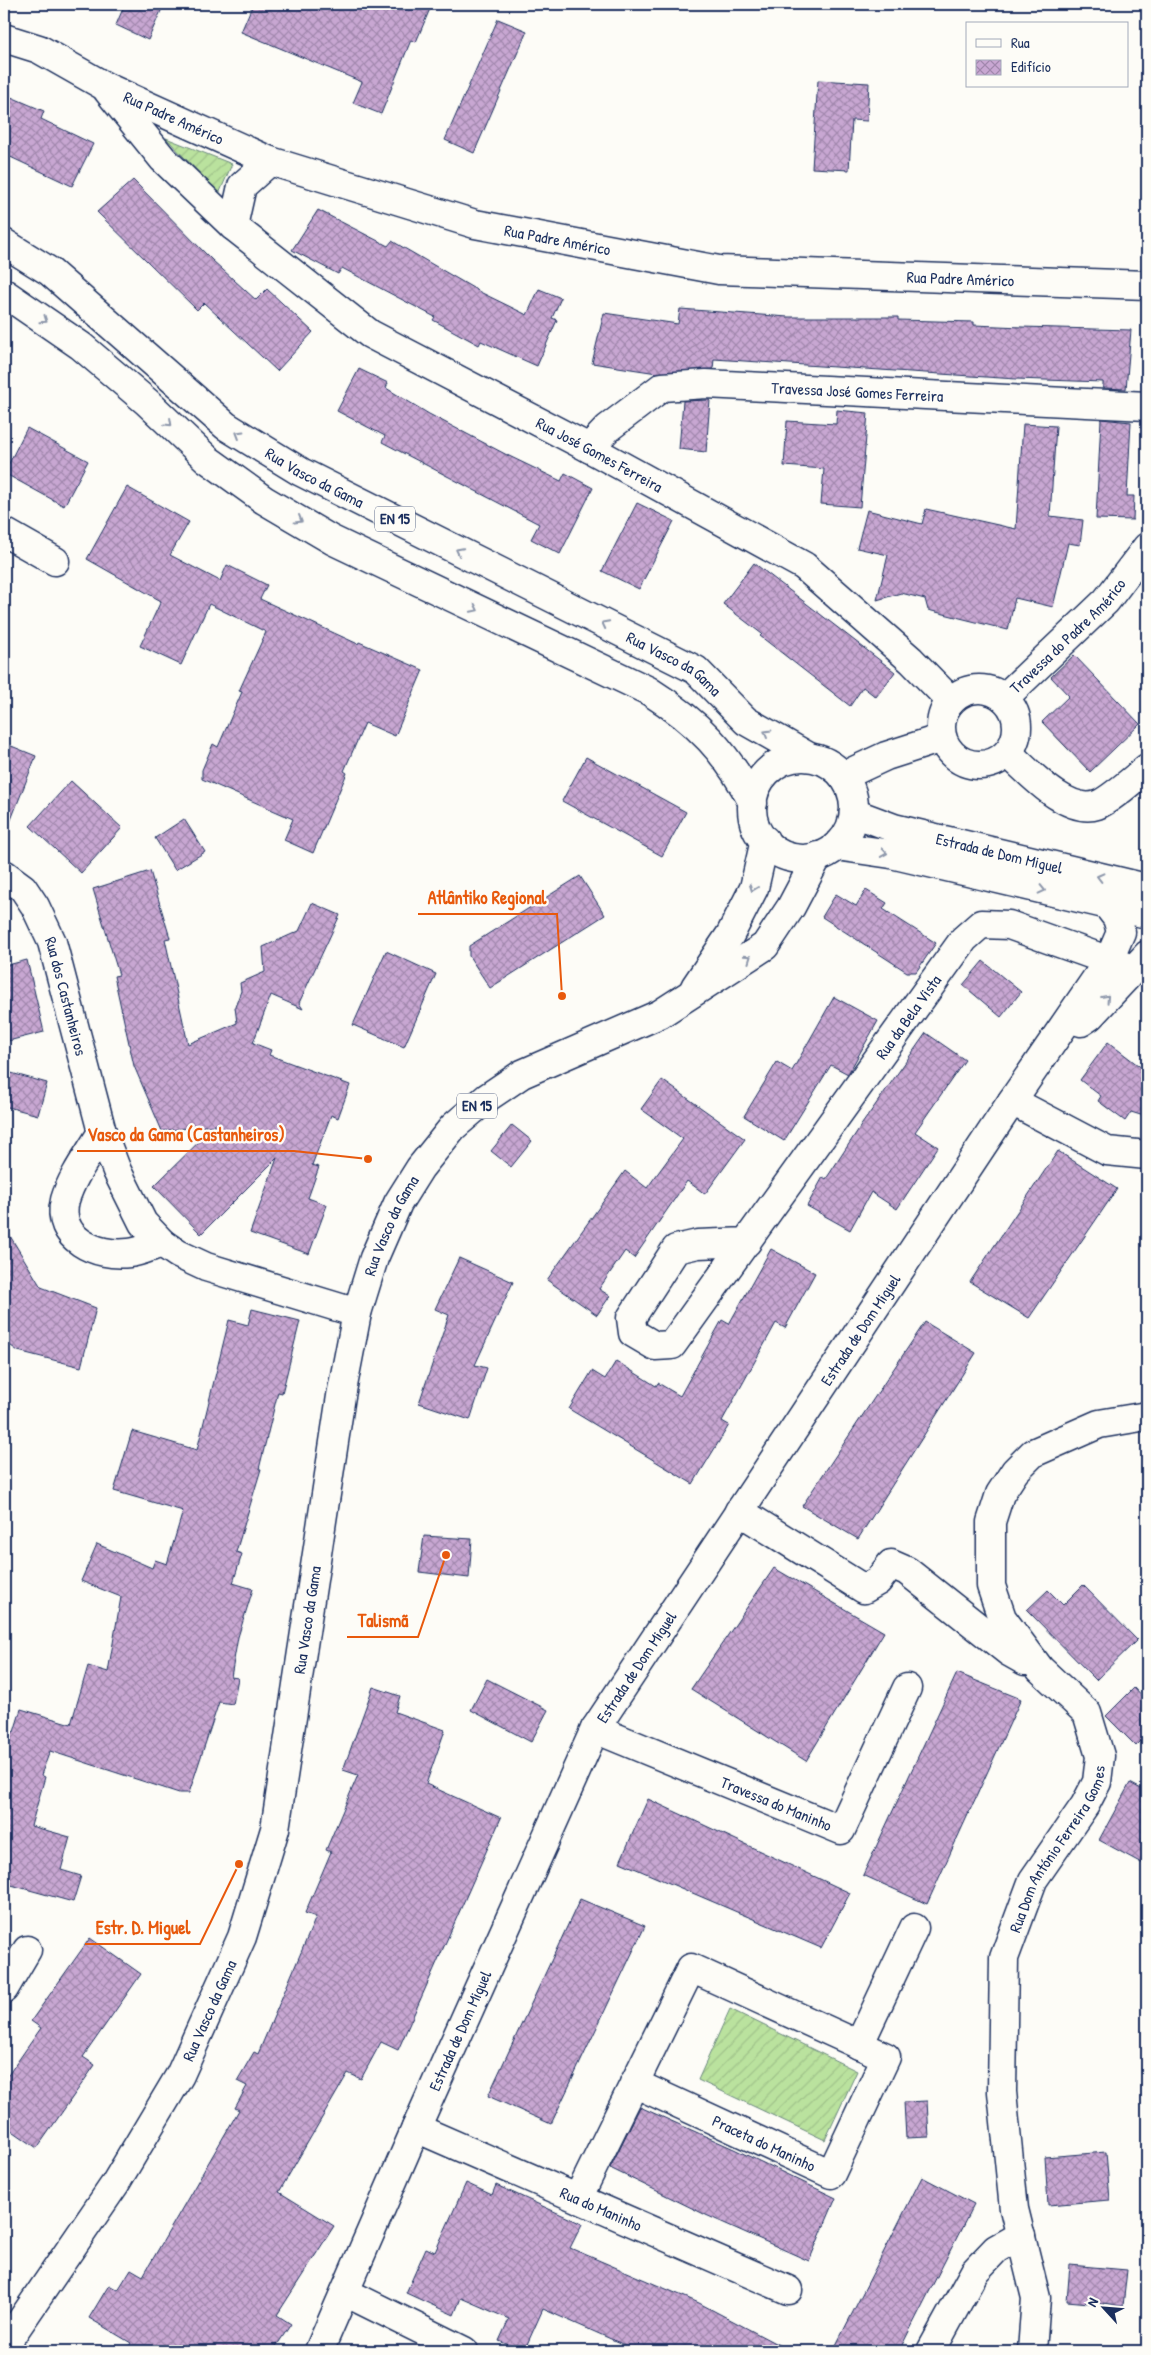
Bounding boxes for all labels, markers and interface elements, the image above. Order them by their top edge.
legend [966,22,1128,88]
text: Rua [1011,32,1030,53]
text: Edifício [1011,56,1051,77]
street label: Rua Padre Américo [120,85,228,150]
street label: Rua Padre Américo [503,219,613,260]
street label: Rua Padre Américo [906,266,1015,291]
one-way arrow [38,314,48,323]
street label: Travessa José Gomes Ferreira [771,376,944,407]
street label: Rua José Gomes Ferreira [532,411,667,497]
one-way arrow [164,417,173,426]
one-way arrow [235,431,244,441]
street label: Rua Vasco da Gama [261,442,368,513]
road number: EN 15 [375,506,415,532]
one-way arrow [293,514,302,524]
one-way arrow [456,547,465,557]
street label: Travessa do Padre Américo [1005,573,1131,698]
one-way arrow [470,603,479,614]
one-way arrow [601,620,610,630]
street label: Rua Vasco da Gama [623,626,726,701]
one-way arrow [763,729,772,739]
street label: Estrada de Dom Miguel [934,827,1066,879]
one-way arrow [880,847,888,858]
one-way arrow [1095,872,1104,883]
callout: Atlântiko Regional [418,881,557,914]
one-way arrow [749,883,759,891]
one-way arrow [1038,884,1047,895]
text: Atlântiko Regional [428,885,548,911]
street label: Rua dos Castanheiros [40,933,92,1058]
one-way arrow [742,955,752,964]
street label: Rua da Bela Vista [870,970,946,1063]
one-way arrow [1100,995,1109,1004]
road number: EN 15 [457,1094,497,1118]
callout: Vasco da Gama (Castanheiros) [77,1118,294,1151]
text: Vasco da Gama (Castanheiros) [87,1122,285,1147]
street label: Rua Vasco da Gama [358,1171,424,1278]
street label: Estrada de Dom Miguel [815,1269,906,1390]
street label: Rua Vasco da Gama [288,1564,326,1675]
callout: Talismã [347,1604,418,1637]
street label: Estrada de Dom Miguel [591,1606,682,1727]
text: Talismã [357,1608,409,1633]
street label: Rua Dom António Ferreira Gomes [1004,1764,1110,1935]
street label: Travessa do Maninho [717,1771,836,1836]
callout: Estr. D. Miguel [85,1911,200,1944]
text: Estr. D. Miguel [96,1915,191,1941]
street label: Rua Vasco da Gama [177,1956,241,2065]
street label: Estrada de Dom Miguel [423,1966,497,2094]
street label: Praceta do Maninho [709,2109,820,2177]
street label: Rua do Maninho [557,2181,646,2236]
north arrow [1078,2282,1128,2332]
text: N [1082,2294,1102,2310]

